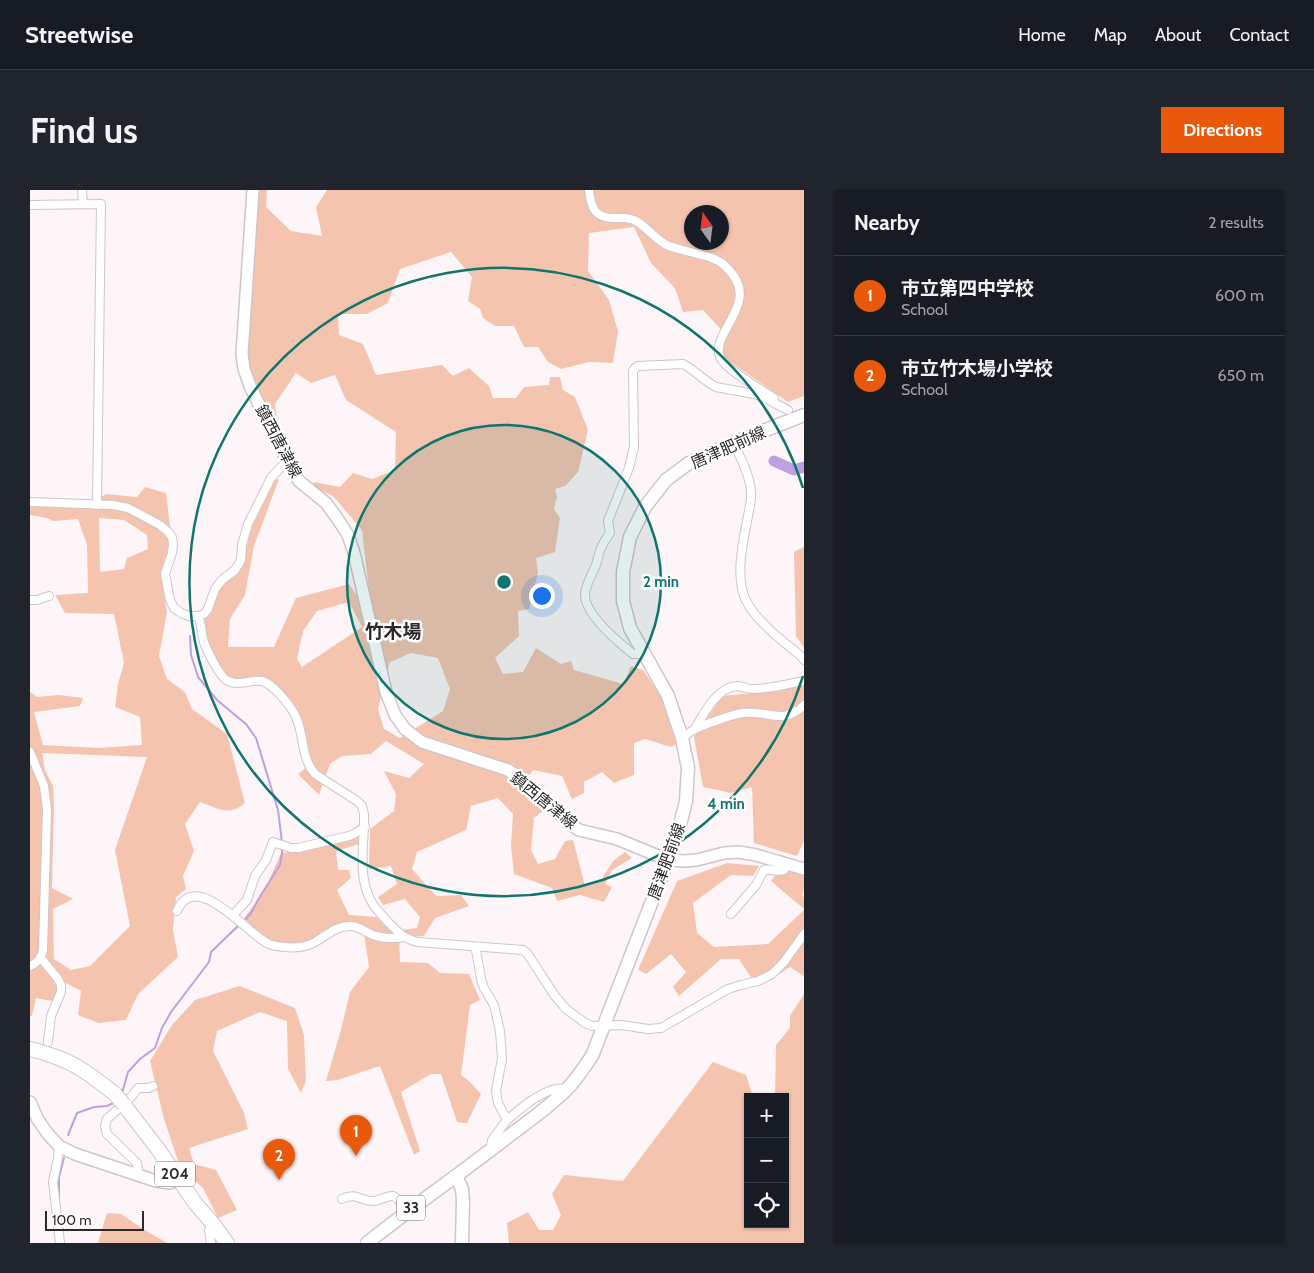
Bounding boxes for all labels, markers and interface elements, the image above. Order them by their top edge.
text: Streetwise [25,20,133,49]
text: Home [1018,24,1066,46]
text: Map [1094,24,1127,46]
text: About [1155,24,1201,46]
text: Contact [1229,24,1289,46]
button: Directions [1161,107,1284,153]
text: Find us [30,109,138,152]
north arrow [684,205,729,250]
text: Nearby [854,210,920,235]
text: 2 results [1208,213,1264,232]
text: 市立第四中学校 [901,277,1034,300]
text: 1 [867,286,873,305]
text: 600 m [1215,286,1264,305]
text: School [901,300,948,319]
text: 市立竹木場小学校 [901,357,1053,380]
text: 2 [866,366,874,385]
text: 650 m [1217,366,1264,385]
text: School [901,380,948,399]
street label: 鎮西唐津線 [251,401,306,481]
street label: 唐津肥前線 [688,423,769,472]
centre of rings [495,573,513,591]
text: 2 min [643,573,679,591]
your location [529,583,555,609]
district label: 竹木場 [364,620,422,643]
street label: 鎮西唐津線 [507,768,581,833]
text: 4 min [707,795,745,813]
street label: 唐津肥前線 [644,820,689,902]
map controls [744,1093,789,1228]
button: + [744,1093,789,1138]
pin: 1 [340,1115,372,1156]
button: − [744,1138,789,1183]
pin: 2 [263,1139,295,1180]
road number: 204 [155,1162,195,1186]
button: locate [744,1183,789,1228]
road number: 33 [397,1196,425,1220]
scale bar [45,1208,144,1231]
text: 100 m [52,1211,92,1229]

